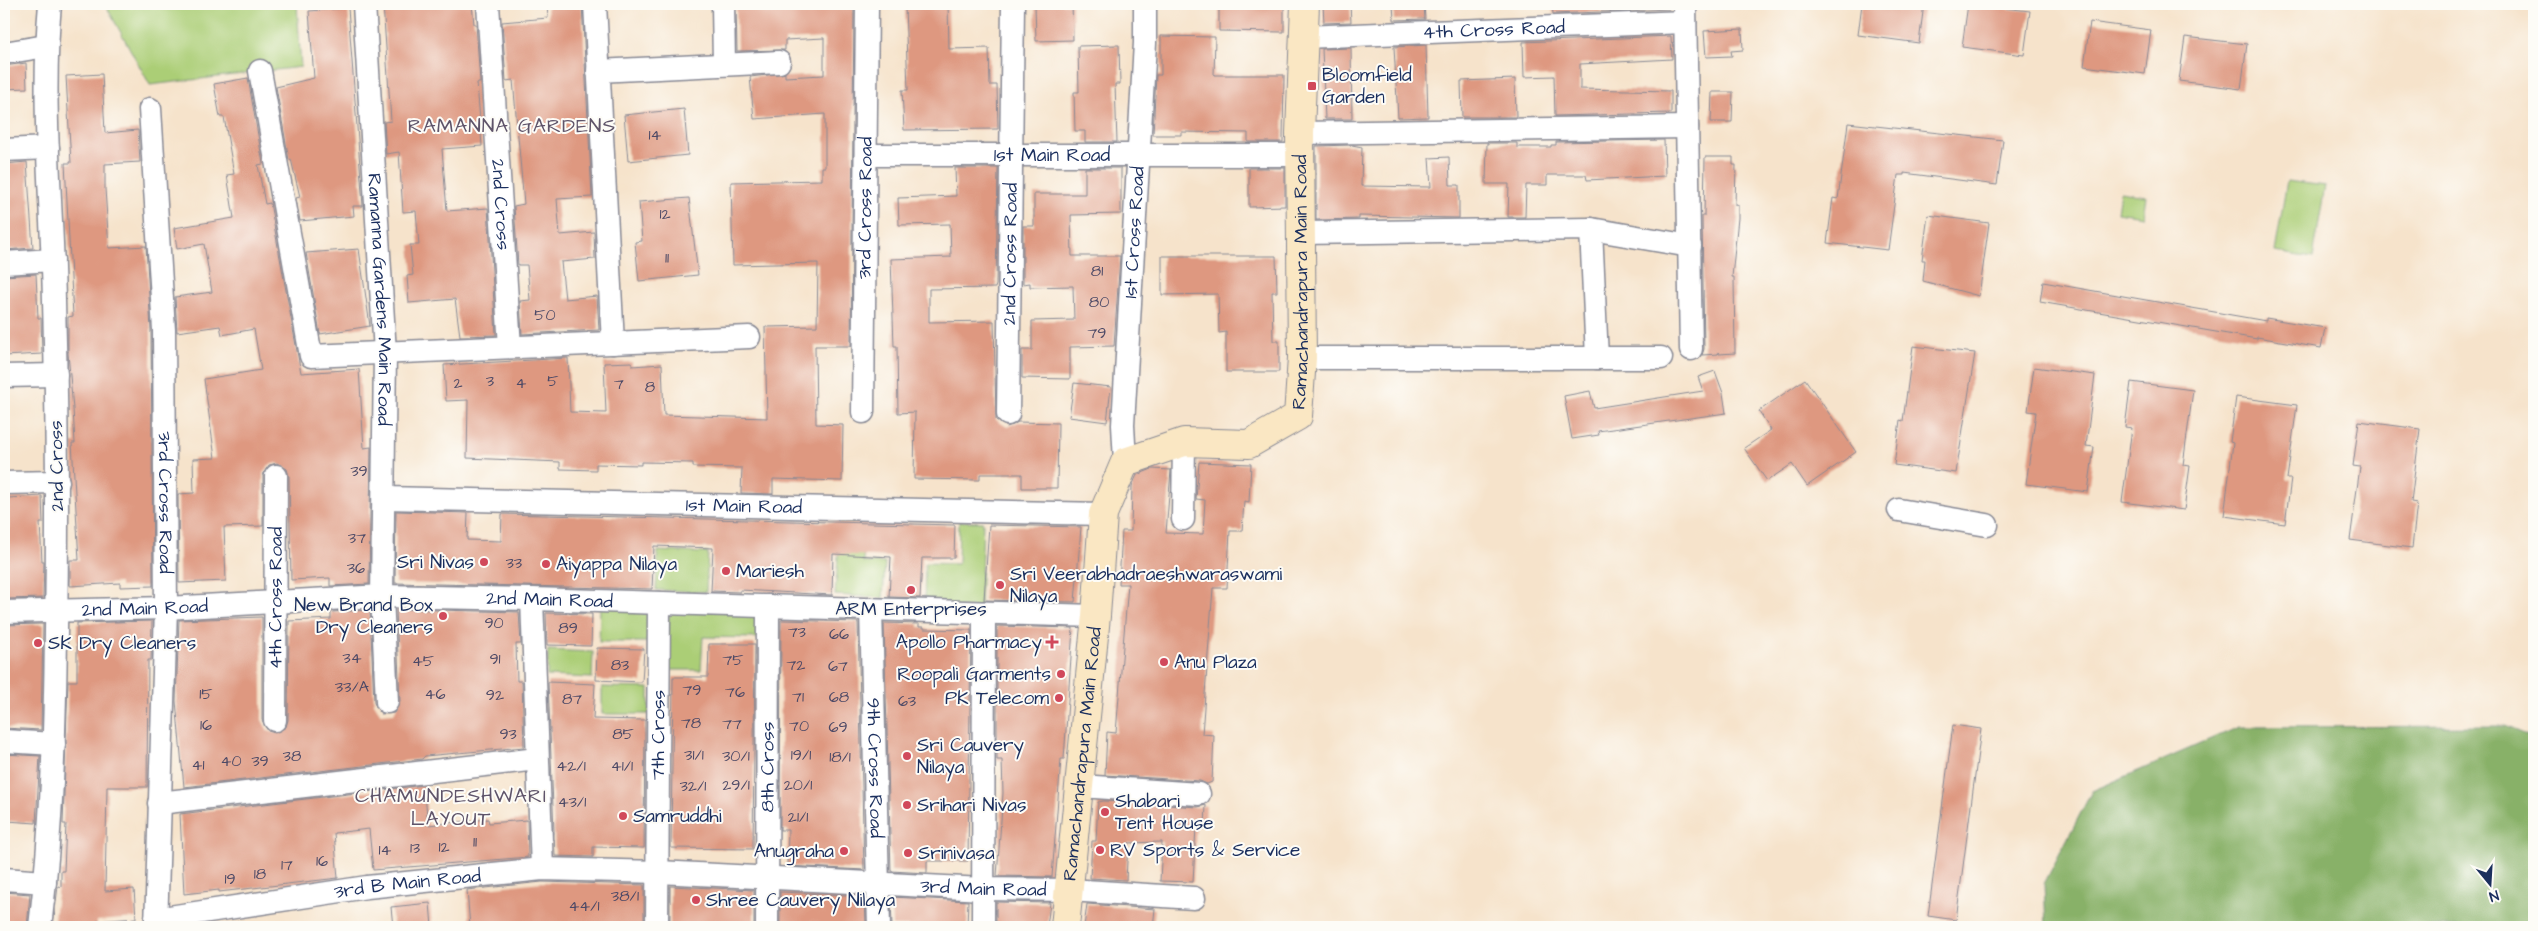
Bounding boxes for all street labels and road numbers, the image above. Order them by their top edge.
street label: 4th Cross Road [1422,13,1566,46]
street label: 3rd Cross Road [851,136,879,279]
street label: 1st Main Road [994,142,1110,169]
street label: Ramachandrapura Main Road [1285,154,1316,411]
street label: 2nd Cross [484,158,517,251]
street label: 1st Cross Road [1117,165,1151,299]
street label: Ramanna Gardens Main Road [361,172,399,426]
street label: 2nd Cross Road [996,182,1024,326]
street label: 2nd Cross [43,420,71,512]
street label: 3rd Cross Road [151,431,179,574]
street label: 1st Main Road [685,491,803,521]
street label: 4th Cross Road [262,526,289,669]
street label: 2nd Main Road [486,585,614,615]
street label: 2nd Main Road [81,592,209,624]
street label: Ramachandrapura Main Road [1056,625,1108,882]
street label: 7th Cross [644,690,672,780]
street label: 9th Cross Road [860,697,890,839]
street label: 8th Cross [754,722,781,812]
street label: 3rd B Main Road [332,862,482,905]
street label: 3rd Main Road [919,872,1047,903]

